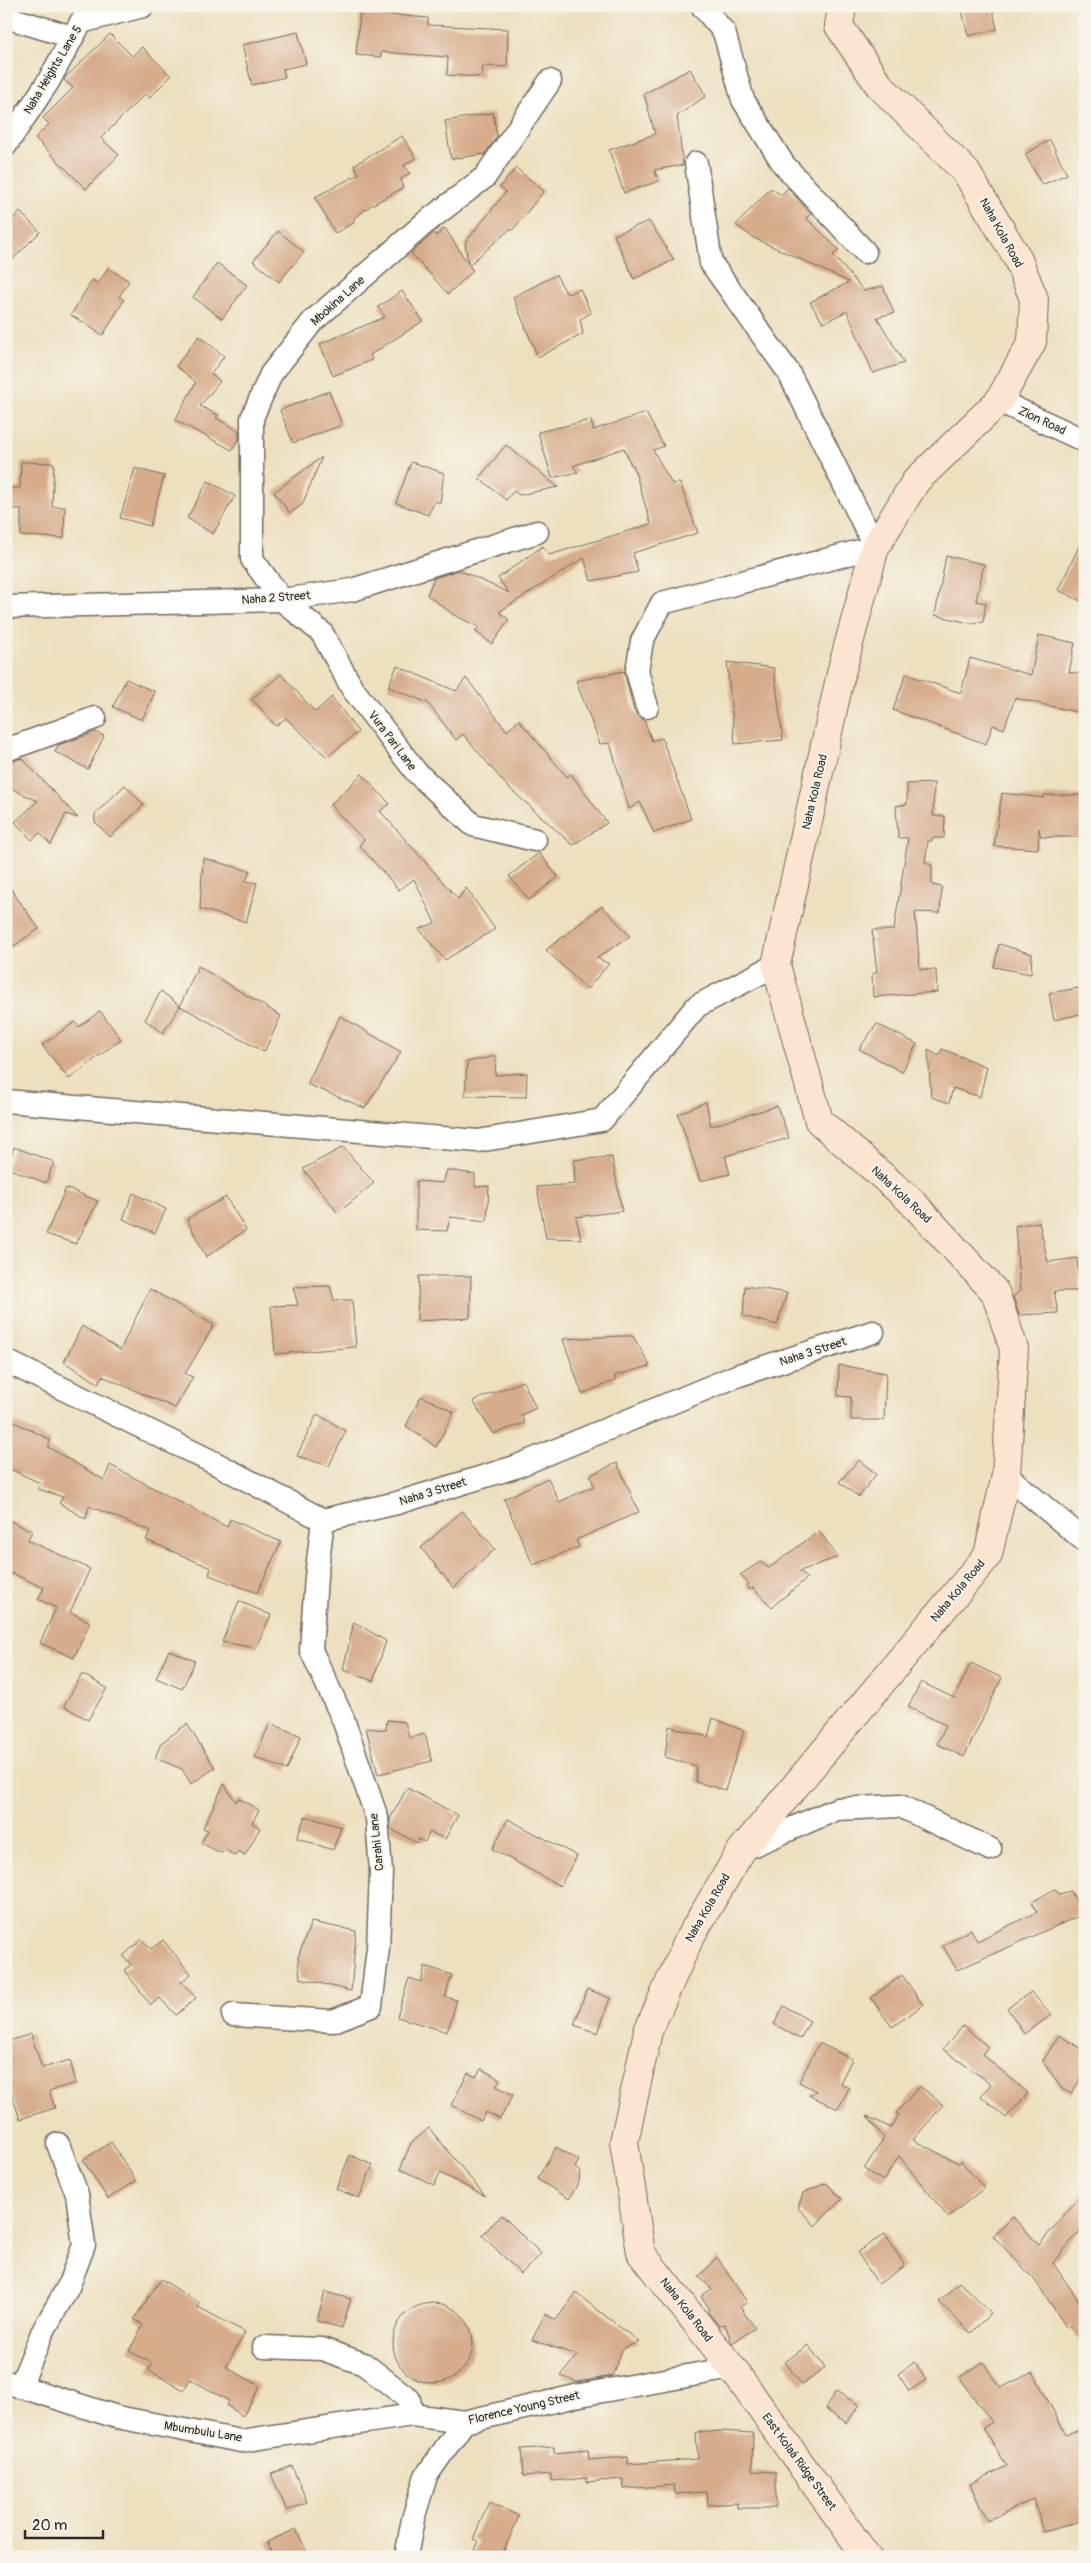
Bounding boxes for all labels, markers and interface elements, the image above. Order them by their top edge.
street label: Naha Heights Lane 5 [21,23,85,117]
street label: Naha Kola Road [976,196,1026,270]
street label: Mbokina Lane [308,273,368,329]
street label: Zion Road [1016,403,1068,439]
street label: Naha 2 Street [241,588,311,608]
street label: Vura Pari Lane [365,708,419,774]
street label: Naha Kola Road [799,753,831,831]
street label: Naha Kola Road [868,1163,934,1227]
street label: Naha 3 Street [778,1334,848,1370]
street label: Naha 3 Street [398,1475,469,1509]
street label: Naha Kola Road [927,1557,989,1625]
street label: Carahi Lane [367,1812,387,1872]
street label: Naha Kola Road [682,1871,734,1945]
street label: Naha Kola Road [656,2275,716,2345]
street label: Florence Young Street [467,2388,581,2428]
street label: East Kolaá Ridge Street [759,2410,840,2514]
street label: Mbumbulu Lane [163,2418,243,2446]
scale bar [25,2508,102,2540]
text: 20 m [32,2516,67,2535]

